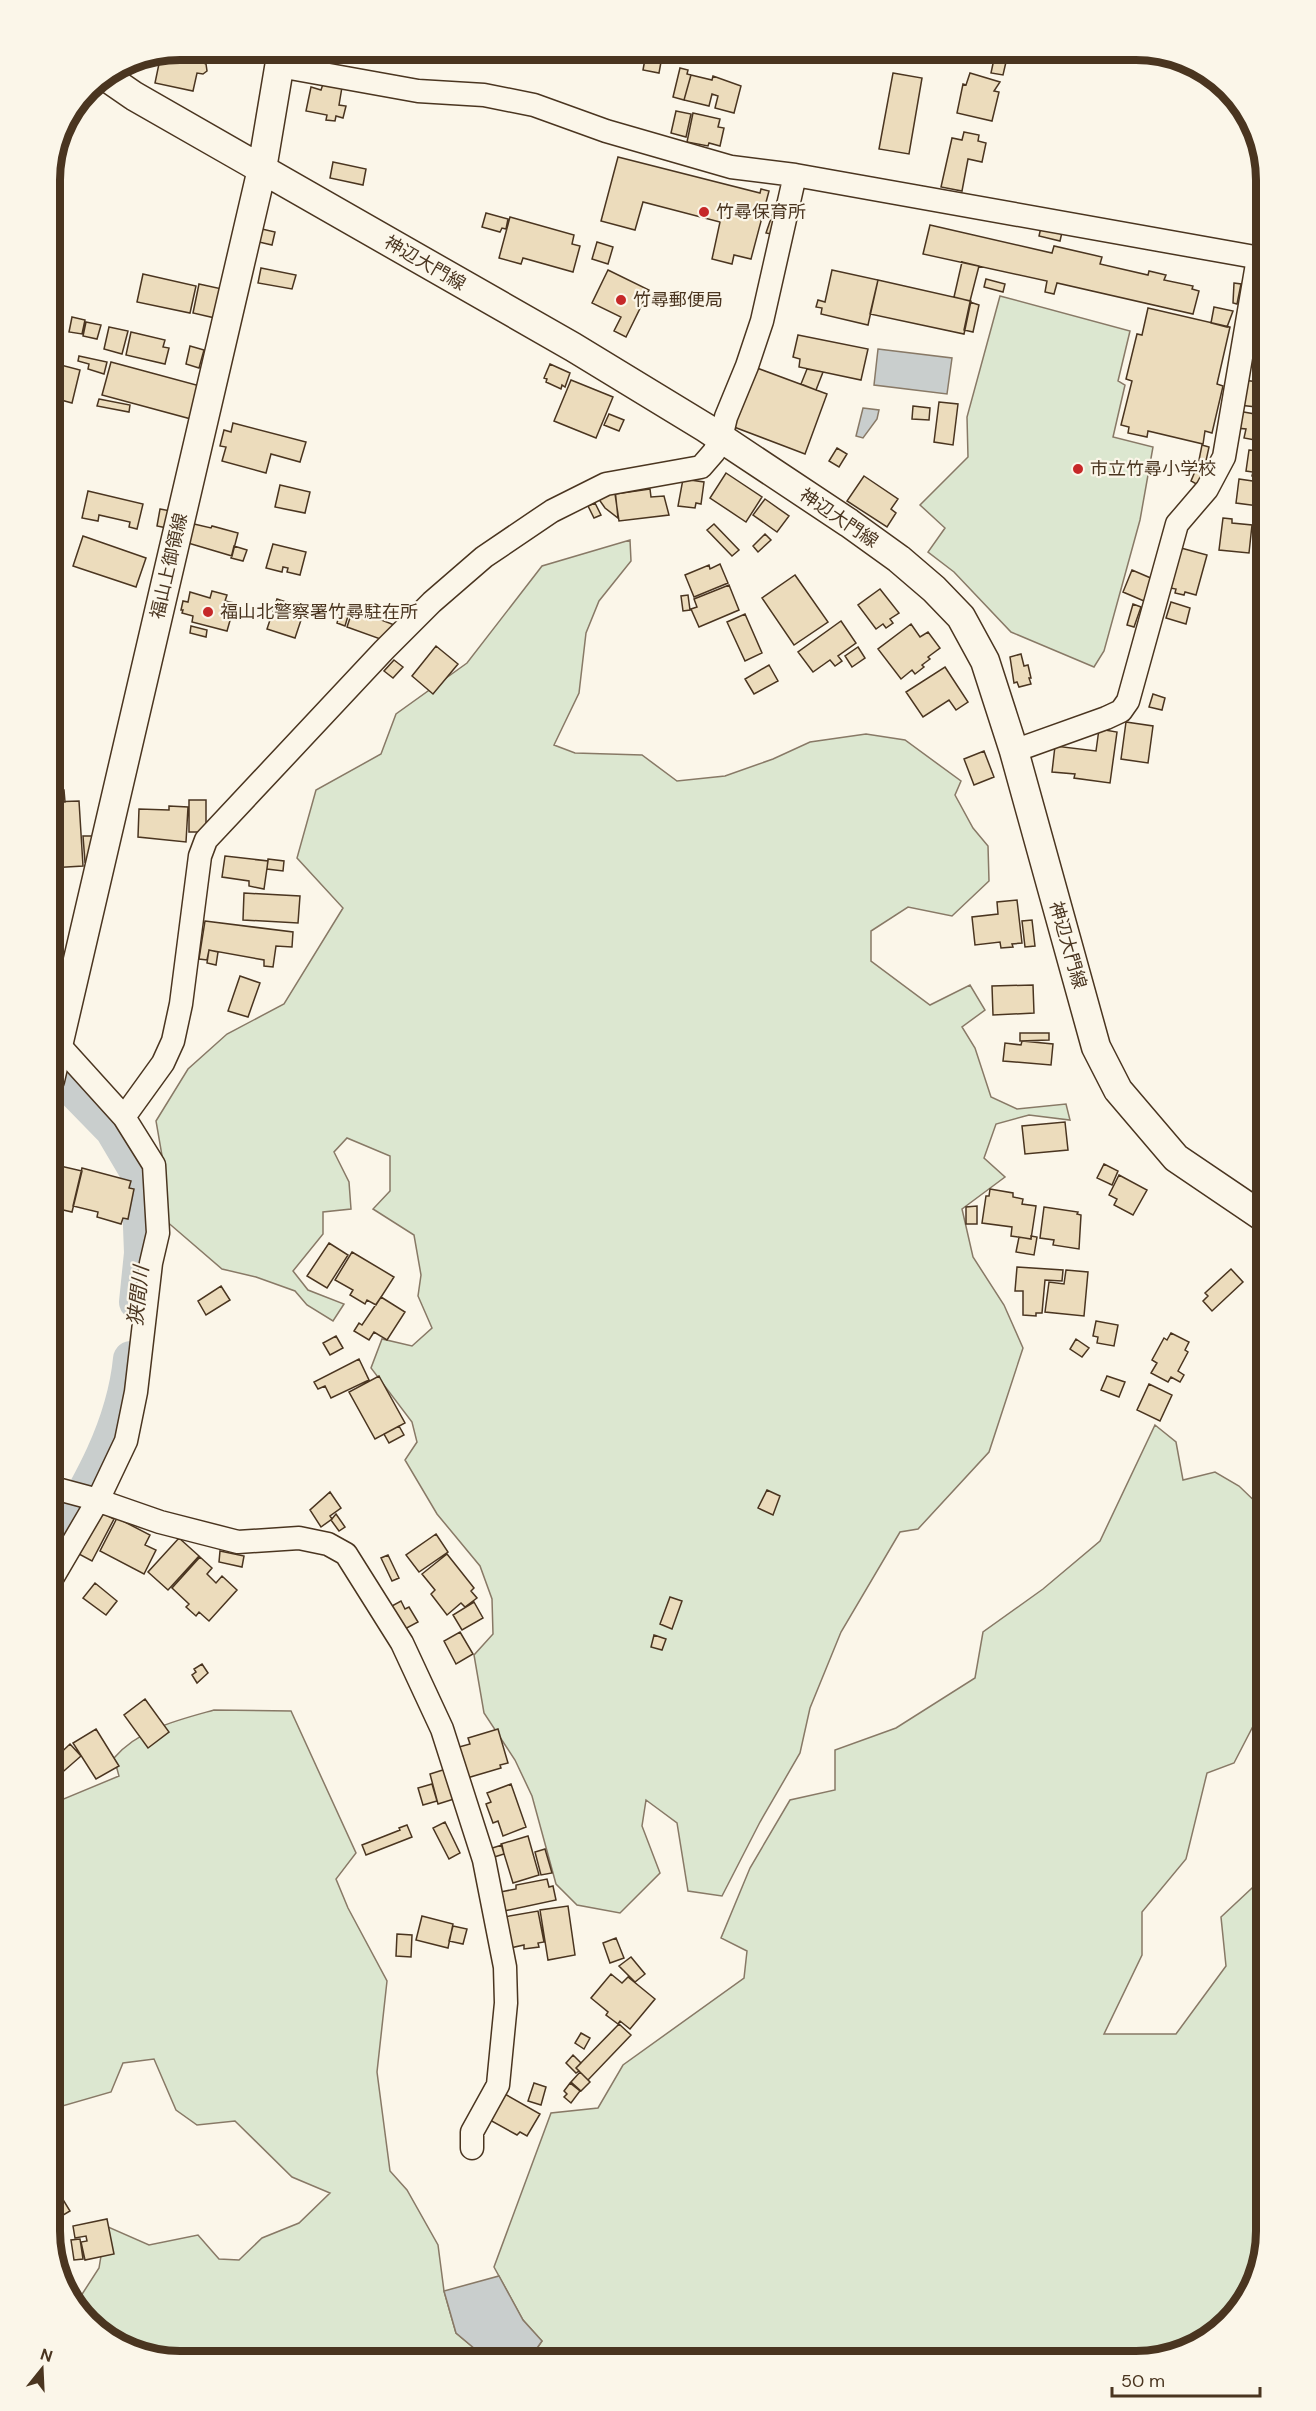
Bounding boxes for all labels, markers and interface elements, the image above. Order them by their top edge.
place label: 竹尋保育所 [716,200,806,224]
marker: 竹尋保育所 [697,205,711,219]
street label: 神辺大門線 [380,230,470,296]
place label: 竹尋郵便局 [633,288,723,312]
marker: 竹尋郵便局 [614,293,628,307]
place label: 市立竹尋小学校 [1090,457,1216,481]
marker: 市立竹尋小学校 [1071,462,1085,476]
street label: 神辺大門線 [795,483,883,553]
street label: 福山上御領線 [145,511,193,621]
place label: 福山北警察署竹尋駐在所 [220,600,418,624]
marker: 福山北警察署竹尋駐在所 [201,605,215,619]
street label: 神辺大門線 [1044,898,1092,992]
water label: 狭間川 [122,1263,154,1327]
north arrow [12,2339,72,2399]
text: N [38,2343,55,2367]
scale bar [1112,2360,1260,2398]
text: 50 m [1121,2369,1165,2393]

